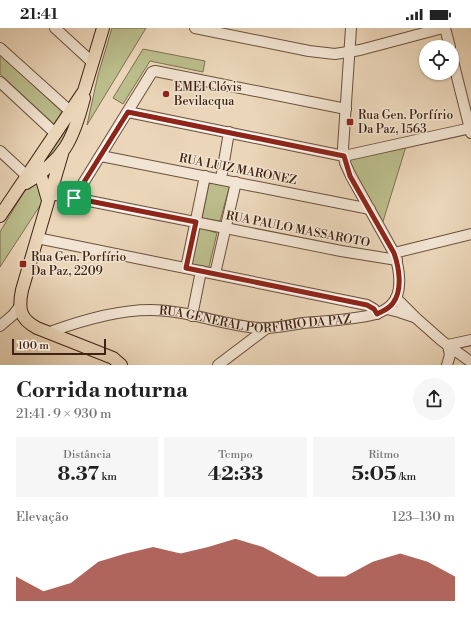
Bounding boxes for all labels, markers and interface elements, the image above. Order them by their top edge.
text: 21:41 [20,5,58,24]
map controls [419,40,459,80]
button: locate [419,40,459,80]
place label: EMEI Clóvis Bevilacqua [173,80,242,109]
marker: EMEI Clóvis Bevilacqua [161,89,171,99]
place label: Rua Gen. Porfírio Da Paz, 1563 [358,108,454,137]
marker: Rua Gen. Porfírio Da Paz, 1563 [345,117,355,127]
street label: RUA LUIZ MARONEZ [178,151,298,188]
pin [57,181,91,215]
icon: arrive [63,187,85,209]
street label: RUA PAULO MASSAROTO [225,208,371,251]
place label: Rua Gen. Porfírio Da Paz, 2209 [31,250,127,279]
marker: Rua Gen. Porfírio Da Paz, 2209 [18,259,28,269]
street label: RUA GENERAL PORFÍRIO DA PAZ [158,303,352,336]
scale bar [12,337,106,356]
text: 100 m [18,339,49,353]
text: Corrida noturna [16,377,188,404]
button: share [413,378,455,420]
text: 21:41 · 9 × 930 m [16,406,111,422]
text: Distância [63,448,111,462]
text: Tempo [218,448,253,462]
text: Ritmo [368,448,399,462]
text: 8.37 [58,462,99,487]
text: 42:33 [208,462,263,487]
text: 5:05 [352,462,396,487]
text: km [99,470,117,484]
text: /km [396,470,416,484]
text: Elevação [16,509,69,525]
text: 123–130 m [392,509,455,525]

